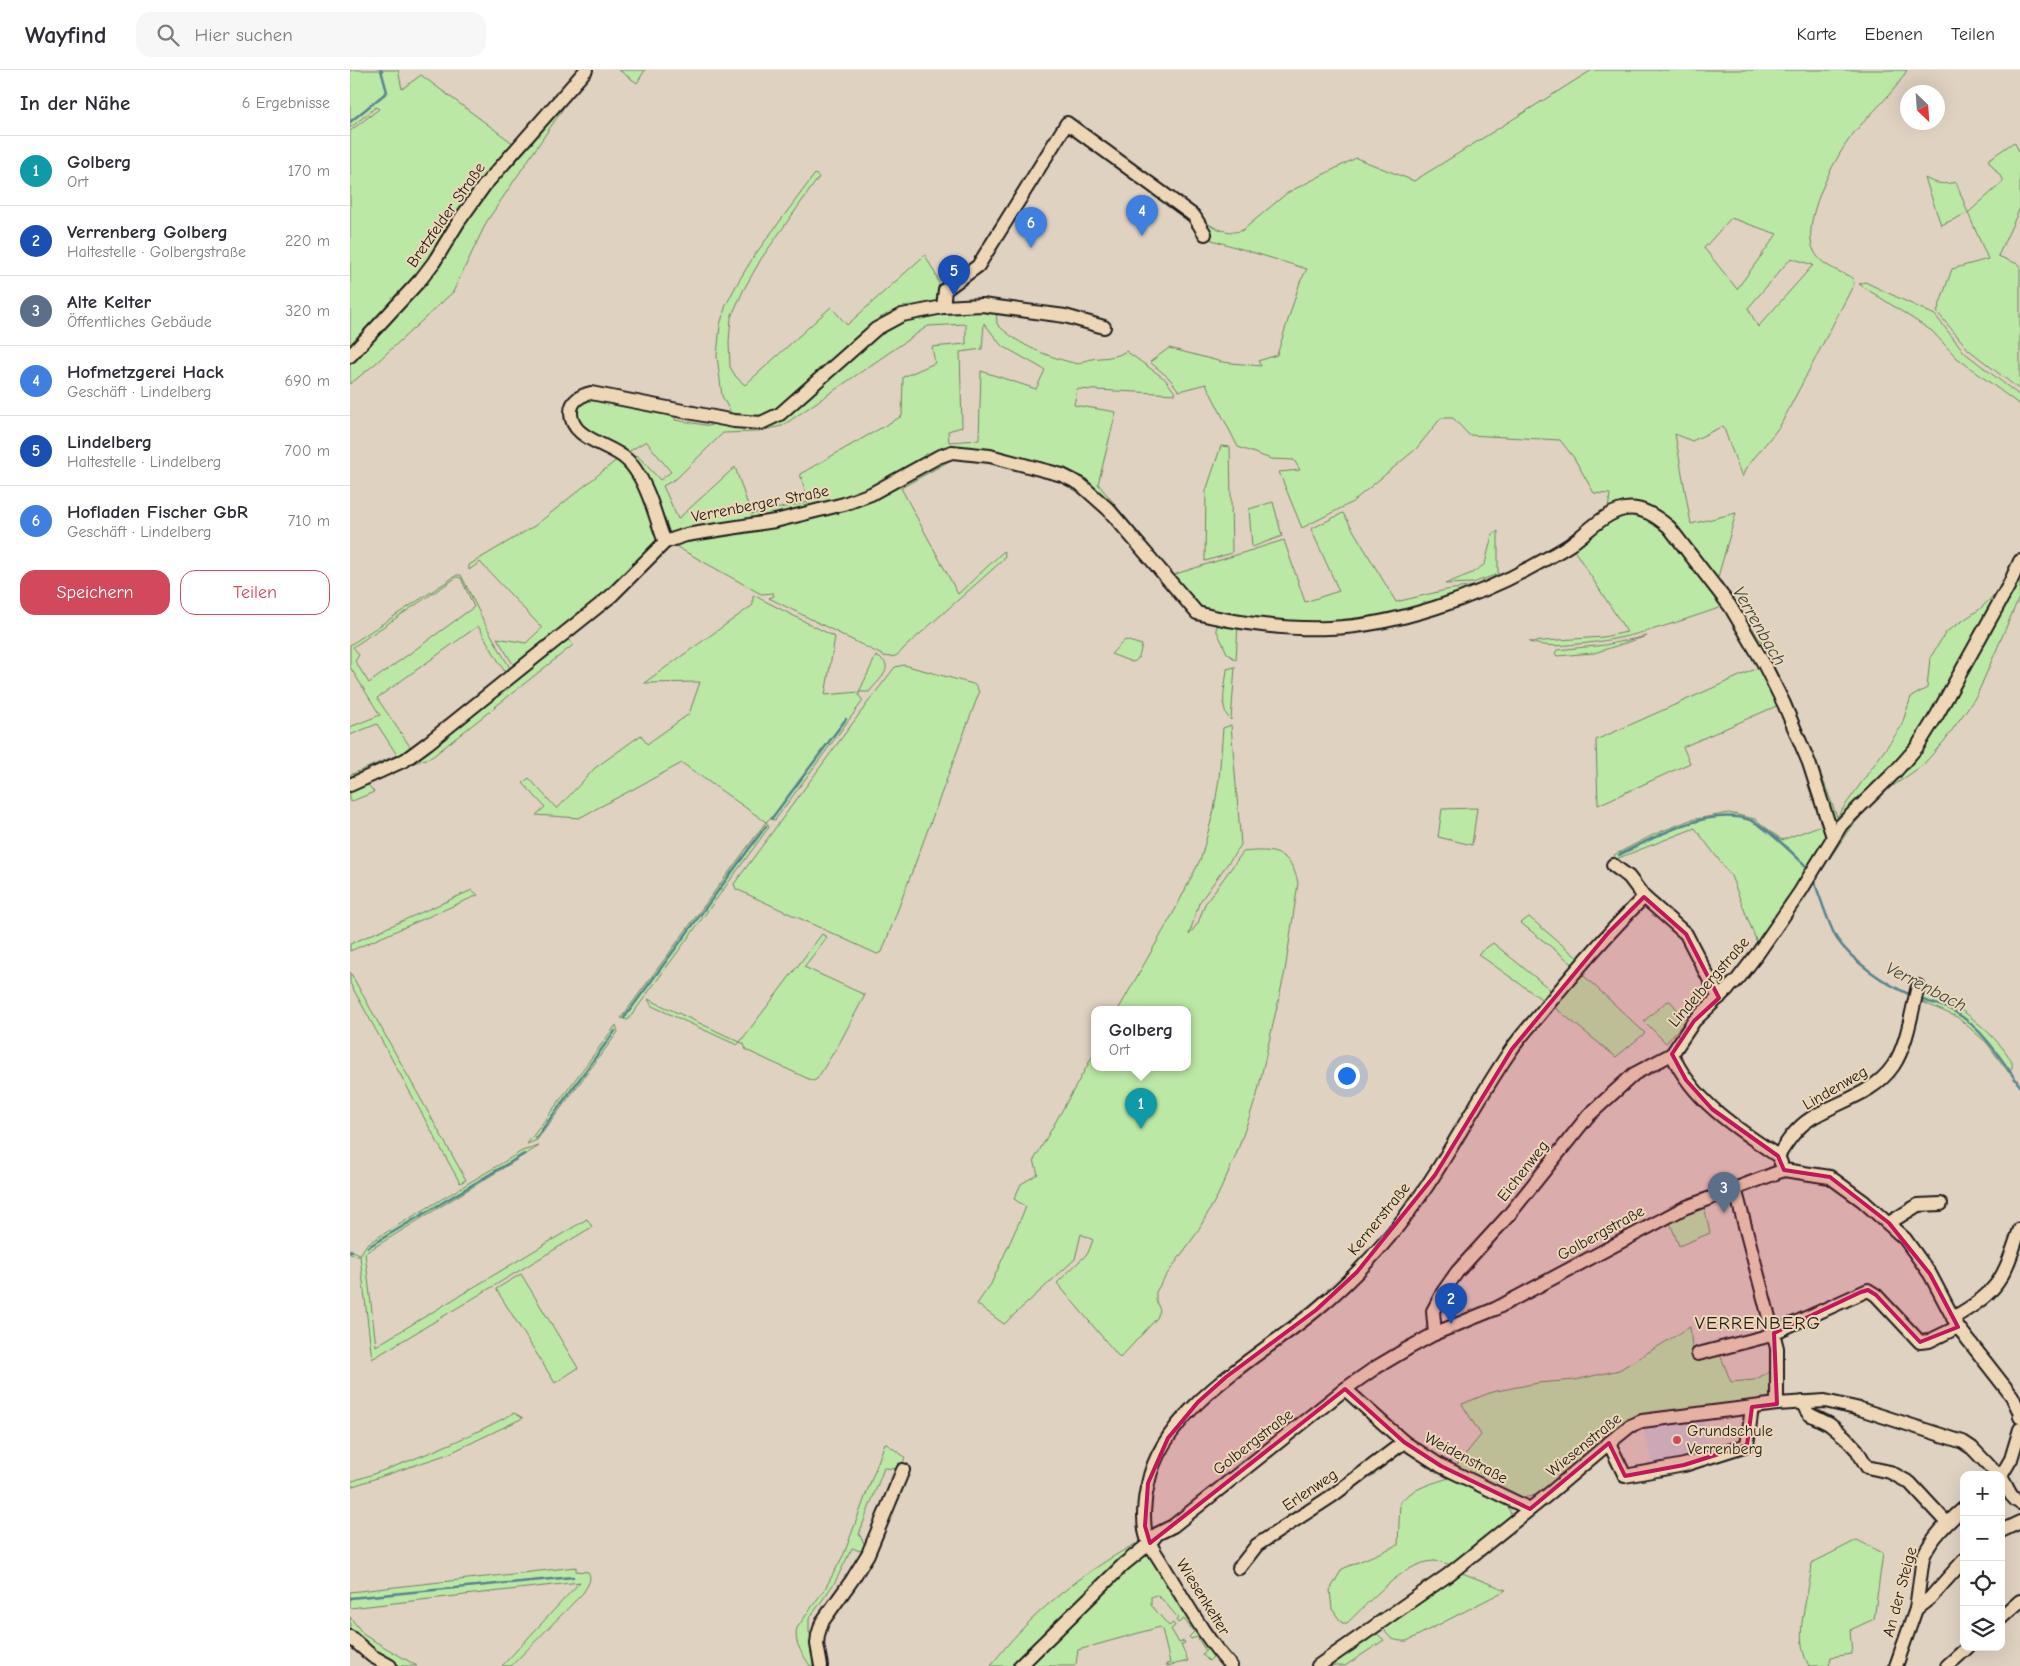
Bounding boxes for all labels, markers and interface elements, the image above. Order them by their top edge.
search box [136,12,486,57]
text: Wayfind [25,21,106,49]
icon: search [154,21,182,49]
text: Hier suchen [194,24,293,46]
text: Karte [1796,24,1837,45]
text: Ebenen [1865,24,1923,45]
text: Teilen [1951,24,1995,45]
north arrow [1900,85,1945,130]
text: In der Nähe [20,91,130,115]
text: 6 Ergebnisse [242,94,330,112]
text: Golberg [67,151,132,173]
street label: Bretzfelder Straße [403,159,489,271]
text: 1 [33,162,39,180]
text: 170 m [288,162,330,180]
text: Ort [67,173,88,191]
pin: 4 [1126,195,1158,236]
pin: 6 [1015,207,1047,248]
text: Verrenberg Golberg [67,221,228,243]
text: 2 [32,232,40,250]
text: 220 m [285,232,330,250]
text: Haltestelle · Golbergstraße [67,243,246,261]
pin: 5 [938,255,970,296]
text: Alte Kelter [67,291,151,313]
text: 3 [32,302,40,320]
text: 320 m [285,302,330,320]
text: Öffentliches Gebäude [67,313,212,331]
text: Hofmetzgerei Hack [67,361,224,383]
text: 4 [32,372,40,390]
text: 690 m [285,372,330,390]
text: Geschäft · Lindelberg [67,383,212,401]
text: Lindelberg [67,431,152,453]
text: 5 [32,442,40,460]
text: 700 m [284,442,330,460]
text: Haltestelle · Lindelberg [67,453,221,471]
street label: Verrenberger Straße [690,482,830,526]
text: Hofladen Fischer GbR [67,501,248,523]
text: 6 [32,512,40,530]
text: 710 m [288,512,330,530]
text: Geschäft · Lindelberg [67,523,212,541]
button: Speichern [20,570,170,615]
button: Teilen [180,570,330,615]
water label: Verrenbach [1728,583,1790,669]
street label: Lindelbergstraße [1665,933,1753,1031]
water label: Verrenbach [1882,958,1970,1016]
popup [1091,1006,1191,1071]
text: Golberg [1109,1019,1173,1041]
text: Ort [1109,1041,1130,1059]
street label: Lindenweg [1799,1062,1871,1114]
your location [1334,1063,1360,1089]
pin: 1 [1125,1088,1157,1129]
street label: Eichenweg [1494,1137,1552,1205]
pin: 3 [1708,1172,1740,1213]
street label: Kernerstraße [1344,1179,1414,1259]
street label: Golbergstraße [1555,1202,1647,1264]
pin: 2 [1435,1283,1467,1324]
district label: VERRENBERG [1695,1312,1821,1334]
street label: Golbergstraße [1210,1405,1296,1479]
street label: Wiesenstraße [1543,1409,1625,1481]
place label: Grundschule Verrenberg [1687,1422,1773,1458]
street label: Weidenstraße [1421,1429,1511,1487]
marker: Grundschule Verrenberg [1671,1434,1683,1446]
street label: Erlenweg [1279,1465,1341,1515]
map controls [1960,1471,2005,1651]
button: + [1960,1471,2005,1516]
button: − [1960,1516,2005,1561]
street label: An der Steige [1879,1545,1921,1639]
street label: Wiesenkelter [1172,1556,1234,1639]
button: locate [1960,1561,2005,1606]
button: layers [1960,1606,2005,1651]

